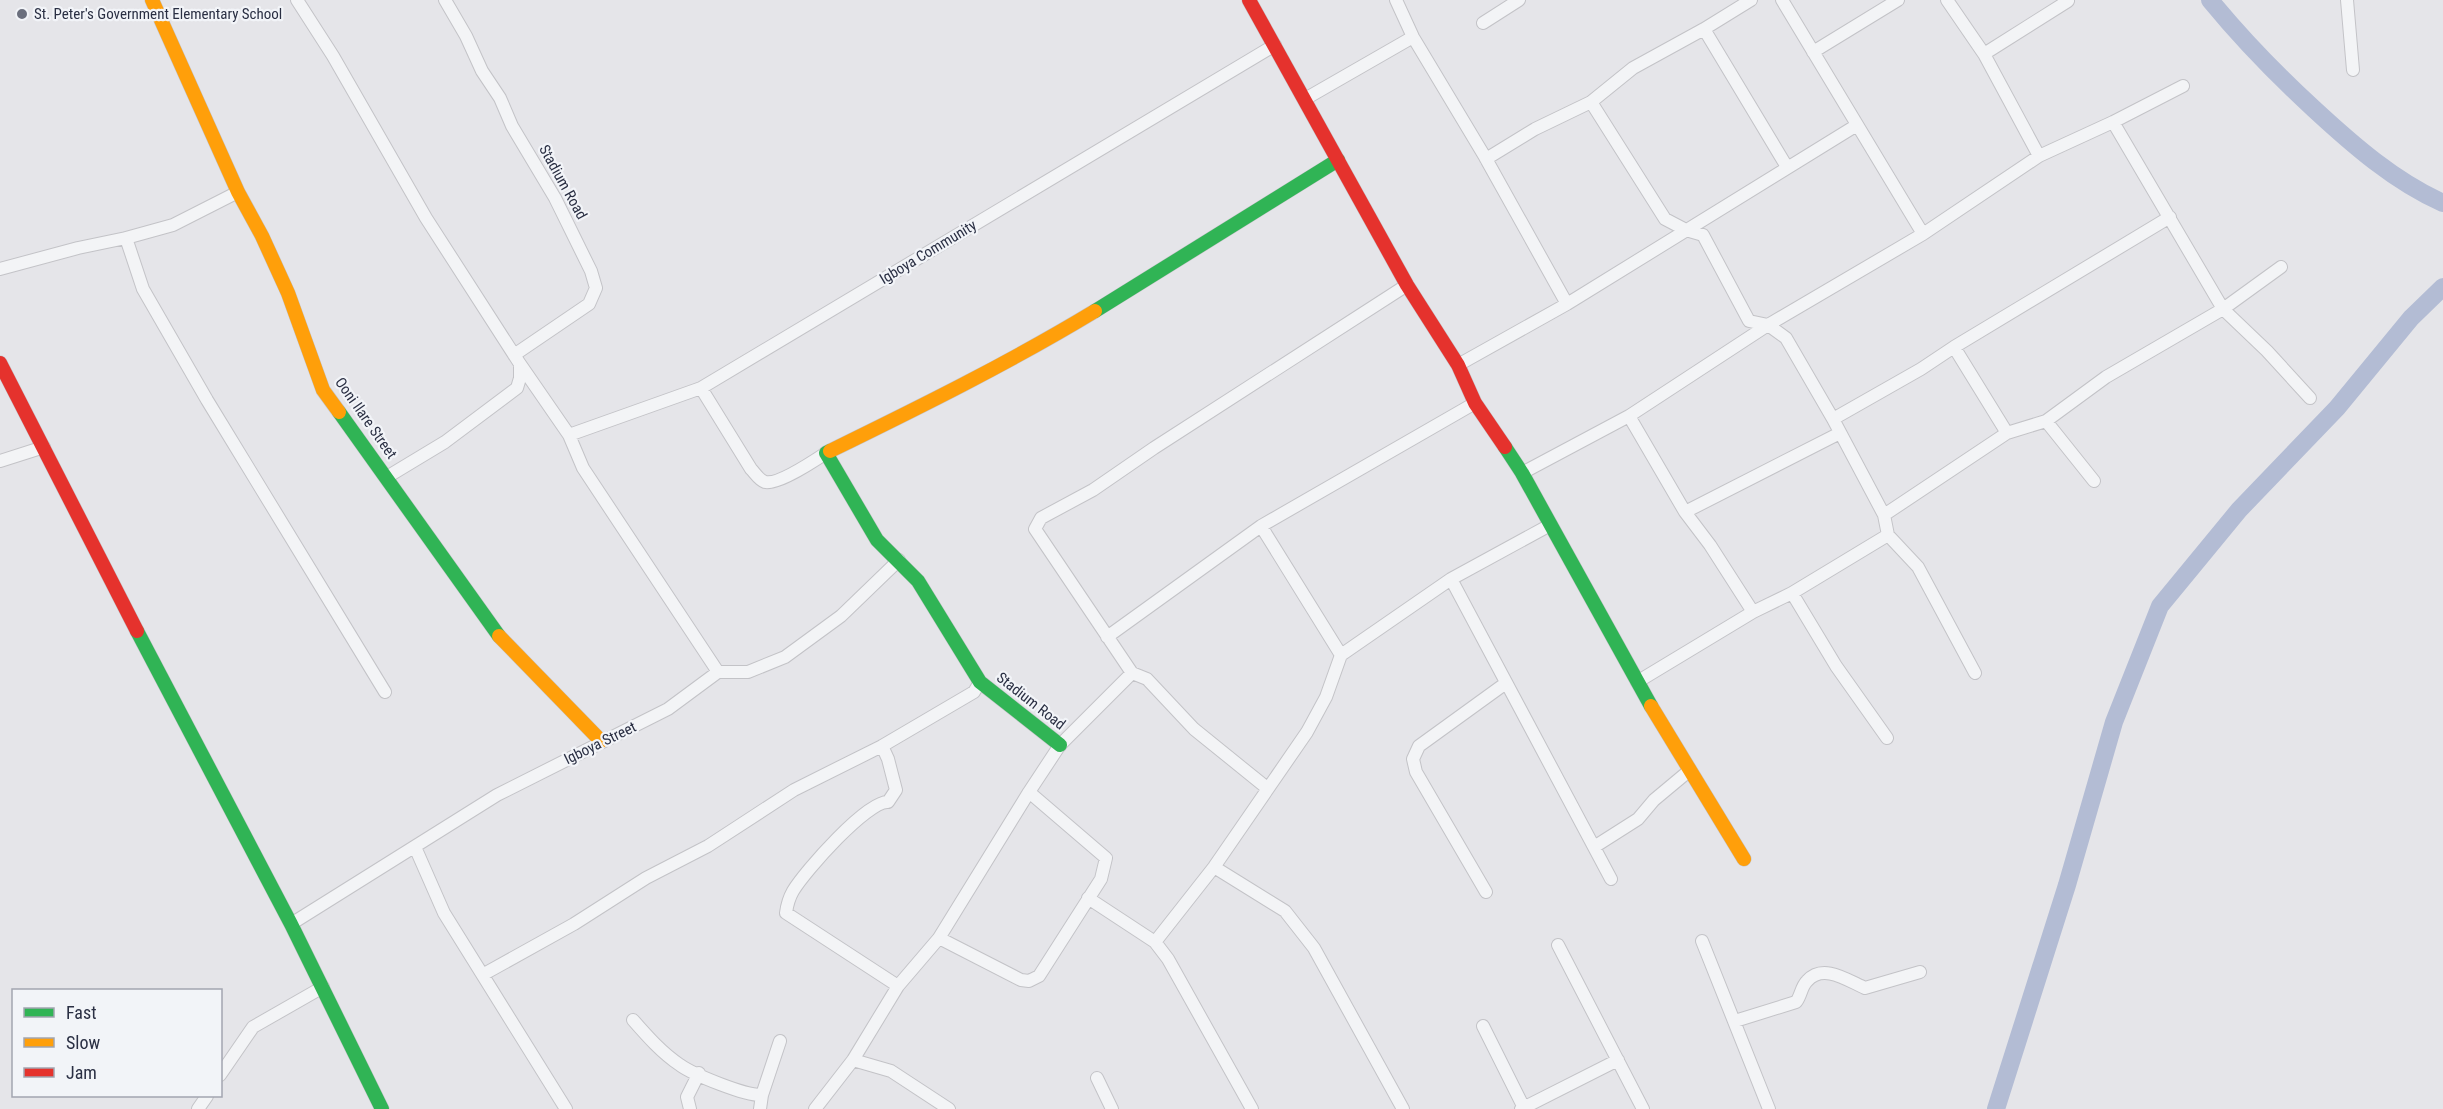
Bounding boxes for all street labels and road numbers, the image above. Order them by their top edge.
street label: Stadium Road [535,142,591,222]
street label: Igboya Community [876,216,980,288]
street label: Ooni Ilare Street [331,374,401,462]
street label: Stadium Road [993,669,1069,733]
street label: Igboya Street [561,718,639,768]

